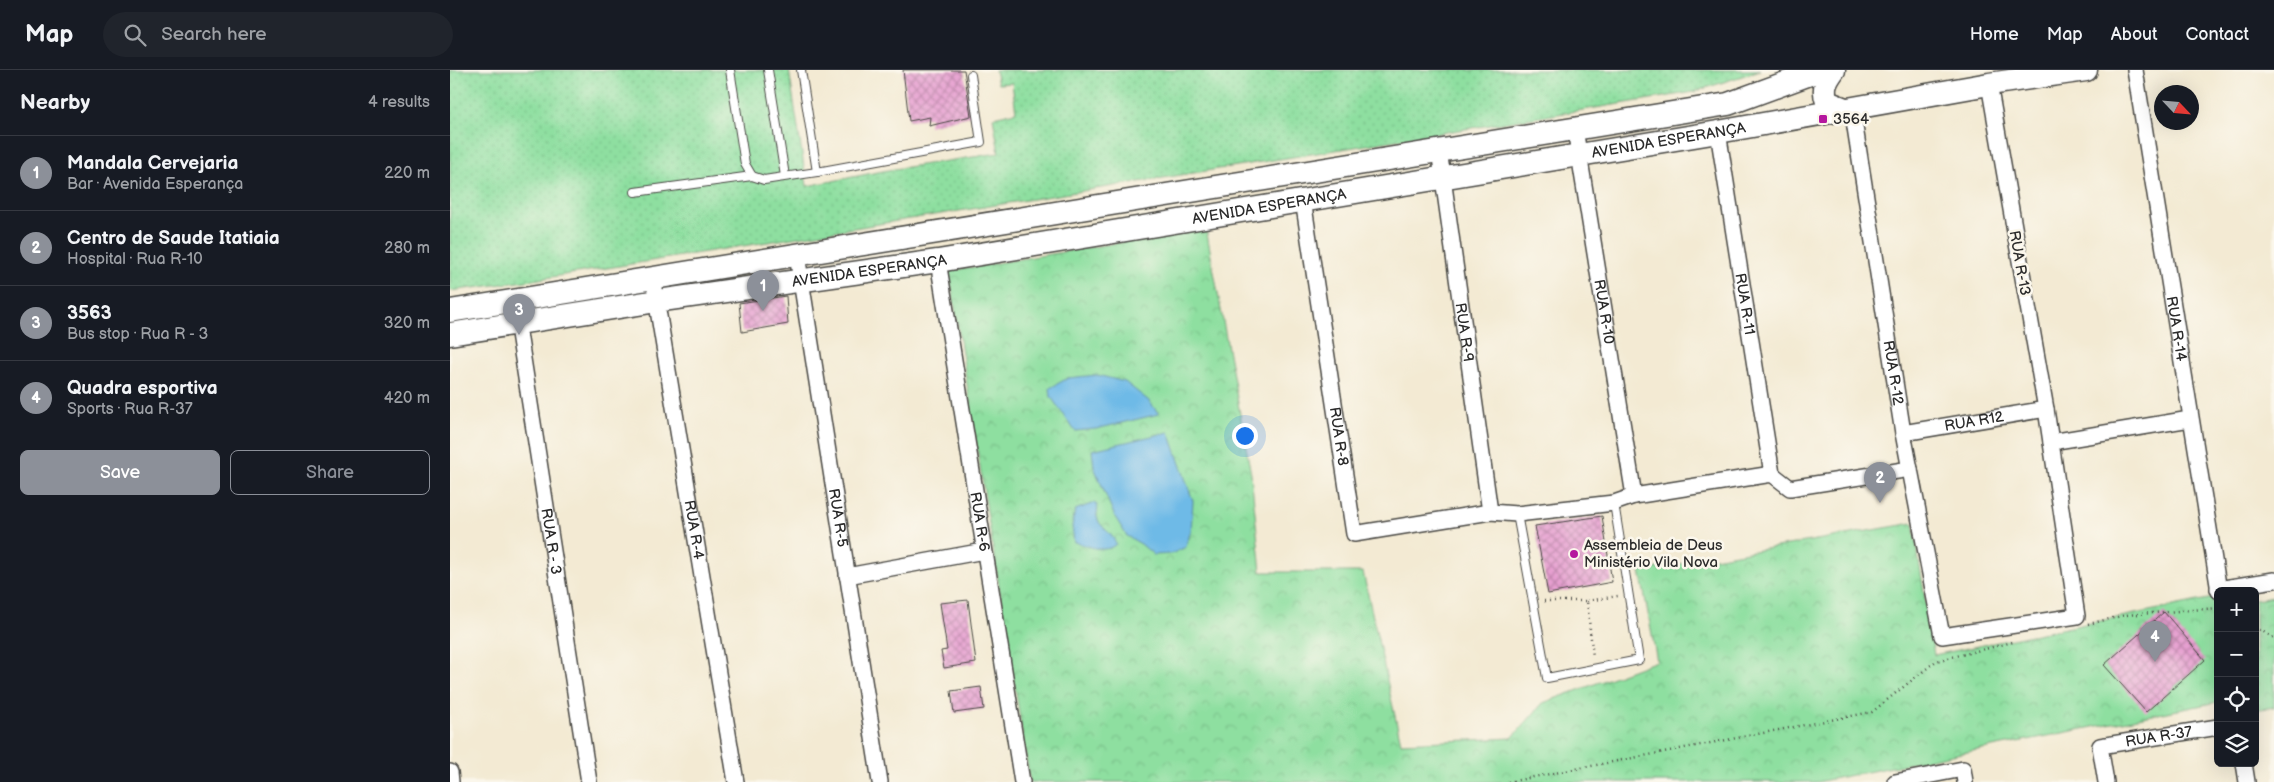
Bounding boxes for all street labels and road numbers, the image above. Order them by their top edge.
street label: AVENIDA ESPERANÇA [1590,118,1748,163]
street label: AVENIDA ESPERANÇA [1191,185,1348,229]
street label: RUA R-13 [2004,229,2035,297]
street label: AVENIDA ESPERANÇA [791,251,949,292]
street label: RUA R-11 [1730,272,1759,336]
street label: RUA R-10 [1589,278,1618,346]
street label: RUA R-14 [2162,295,2191,363]
street label: RUA R-9 [1451,302,1478,363]
street label: RUA R-12 [1879,339,1908,407]
street label: RUA R-8 [1325,406,1352,467]
street label: RUA R12 [1943,407,2005,436]
street label: RUA R-5 [824,487,852,549]
street label: RUA R-6 [965,491,994,553]
street label: RUA R-4 [680,499,708,561]
street label: RUA R - 3 [536,507,565,576]
street label: RUA R-37 [2124,722,2194,752]

